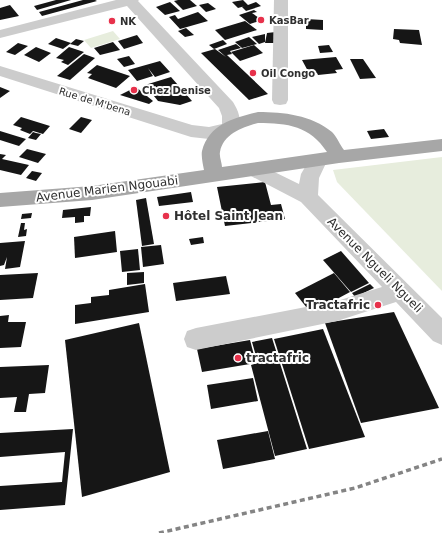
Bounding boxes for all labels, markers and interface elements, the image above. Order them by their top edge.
marker: KasBar [256,15,266,25]
place label: KasBar [269,15,309,26]
marker: NK [107,16,117,26]
place label: NK [120,16,137,27]
marker: Oil Congo [248,68,258,78]
place label: Oil Congo [261,68,315,79]
street label: Rue de M'bena [58,85,132,118]
marker: Chez Denise [129,85,139,95]
place label: Chez Denise [142,85,211,96]
street label: Avenue Marien Ngouabi [35,173,179,205]
place label: Hôtel Saint Jean [174,209,283,223]
marker: Hôtel Saint Jean [161,211,171,221]
street label: Avenue Ngueli Ngueli [325,215,425,315]
place label: Tractafric [306,298,370,312]
marker: Tractafric [373,300,383,310]
place label: tractafric [246,351,309,365]
marker: tractafric [233,353,243,363]

